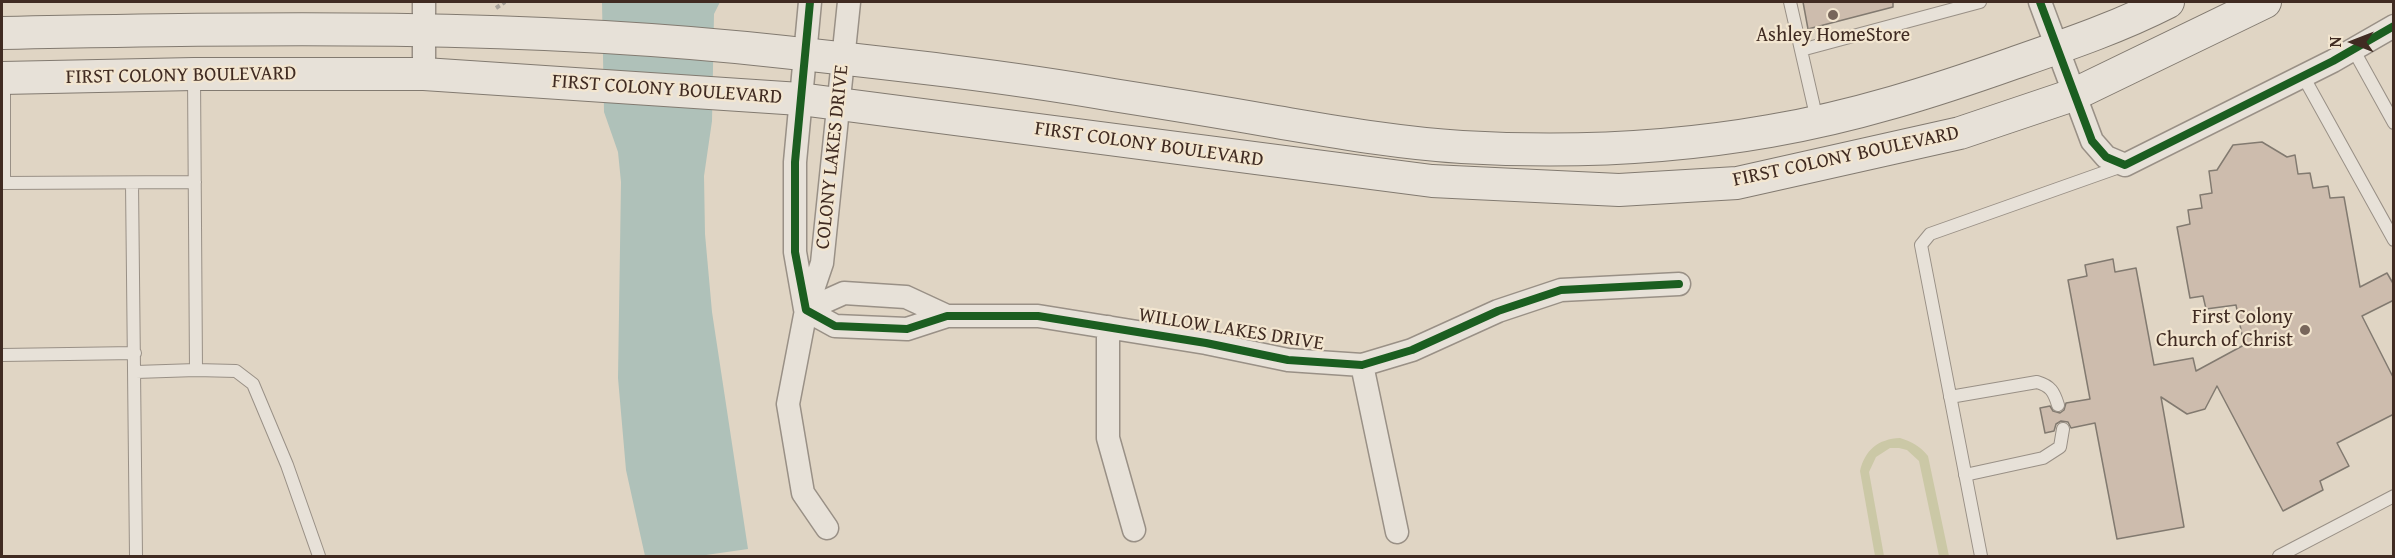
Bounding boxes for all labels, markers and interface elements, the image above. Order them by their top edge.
marker: Ashley HomeStore [1826,8,1840,22]
north arrow [2323,12,2383,72]
place label: Ashley HomeStore [1756,24,1910,48]
text: N [2323,37,2347,47]
street label: FIRST COLONY BOULEVARD [65,62,297,90]
street label: COLONY LAKES DRIVE [811,64,855,250]
street label: FIRST COLONY BOULEVARD [551,70,783,110]
street label: FIRST COLONY BOULEVARD [1033,117,1265,173]
street label: FIRST COLONY BOULEVARD [1731,121,1961,193]
street label: WILLOW LAKES DRIVE [1137,304,1325,356]
place label: First Colony Church of Christ [2156,306,2293,353]
marker: First Colony Church of Christ [2298,323,2312,337]

